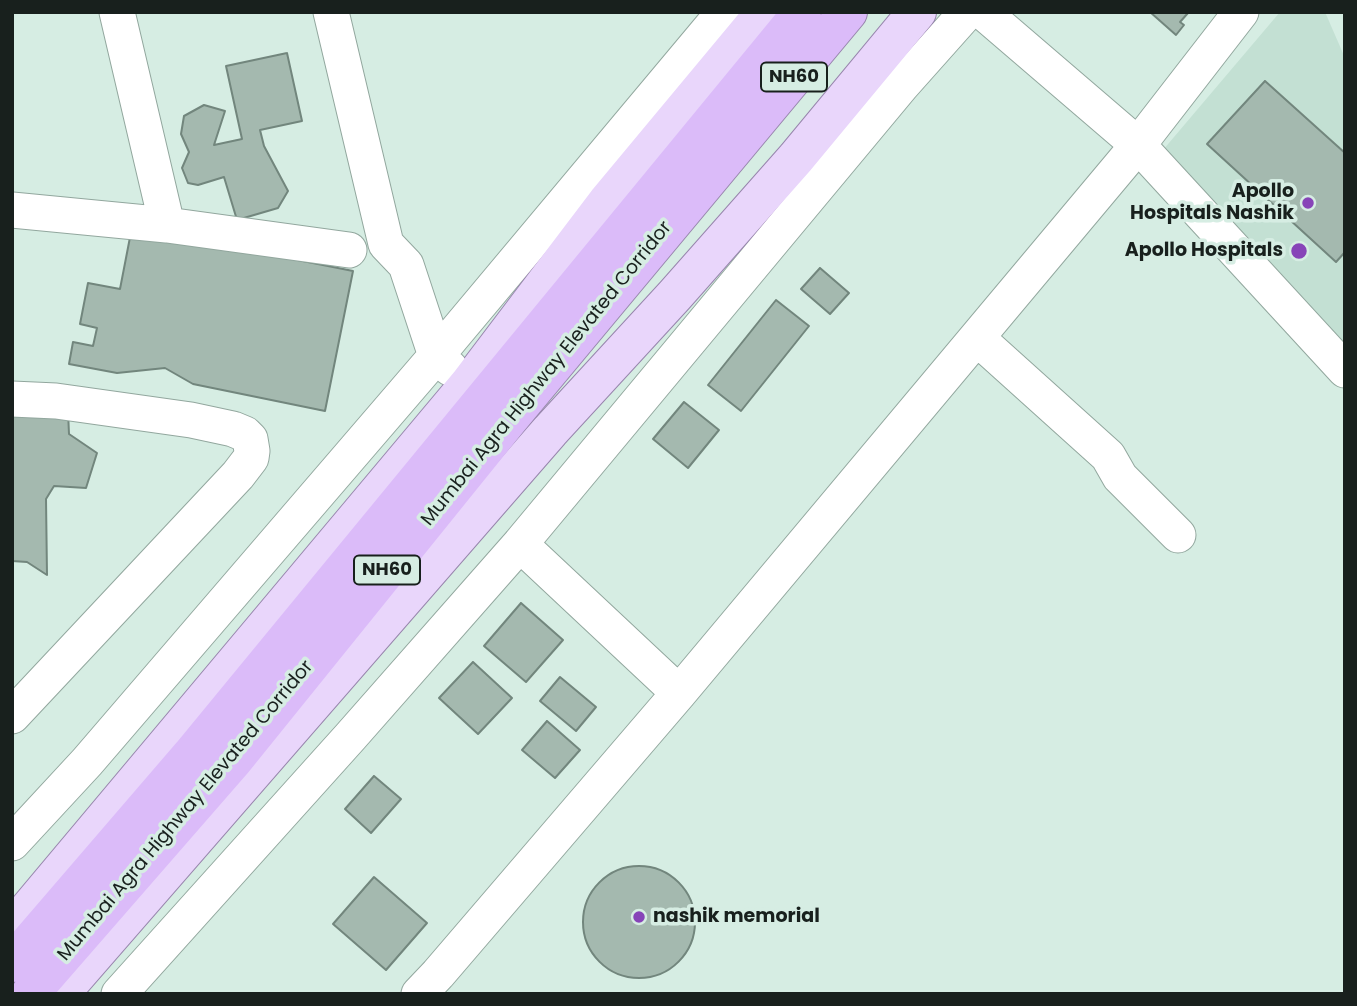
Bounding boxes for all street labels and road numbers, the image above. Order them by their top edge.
road number: NH60 [761,62,827,92]
street label: Mumbai Agra Highway Elevated Corridor [417,217,677,531]
road number: NH60 [354,556,420,584]
street label: Mumbai Agra Highway Elevated Corridor [53,656,319,966]

